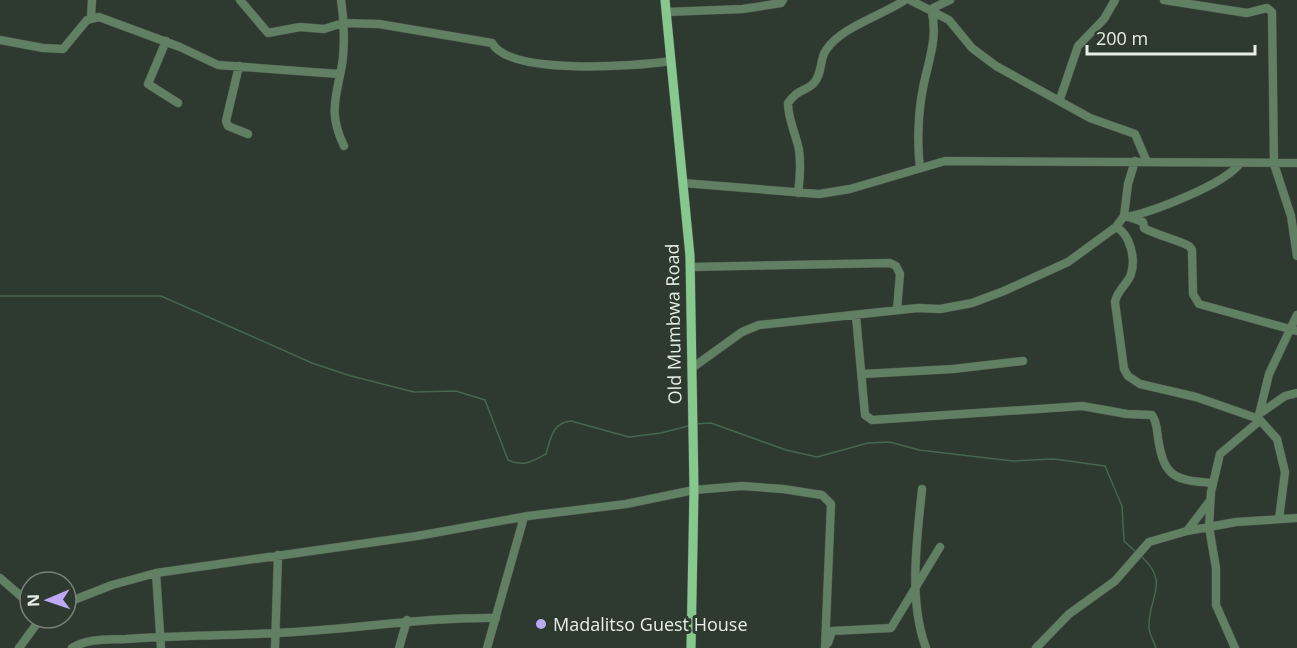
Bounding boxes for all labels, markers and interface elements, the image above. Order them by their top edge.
scale bar [1087,18,1255,56]
text: 200 m [1096,26,1148,50]
street label: Old Mumbwa Road [660,243,686,405]
north arrow [18,570,78,630]
text: N [22,594,44,607]
place label: Madalitso Guest House [553,612,748,636]
marker: Madalitso Guest House [534,617,548,631]

